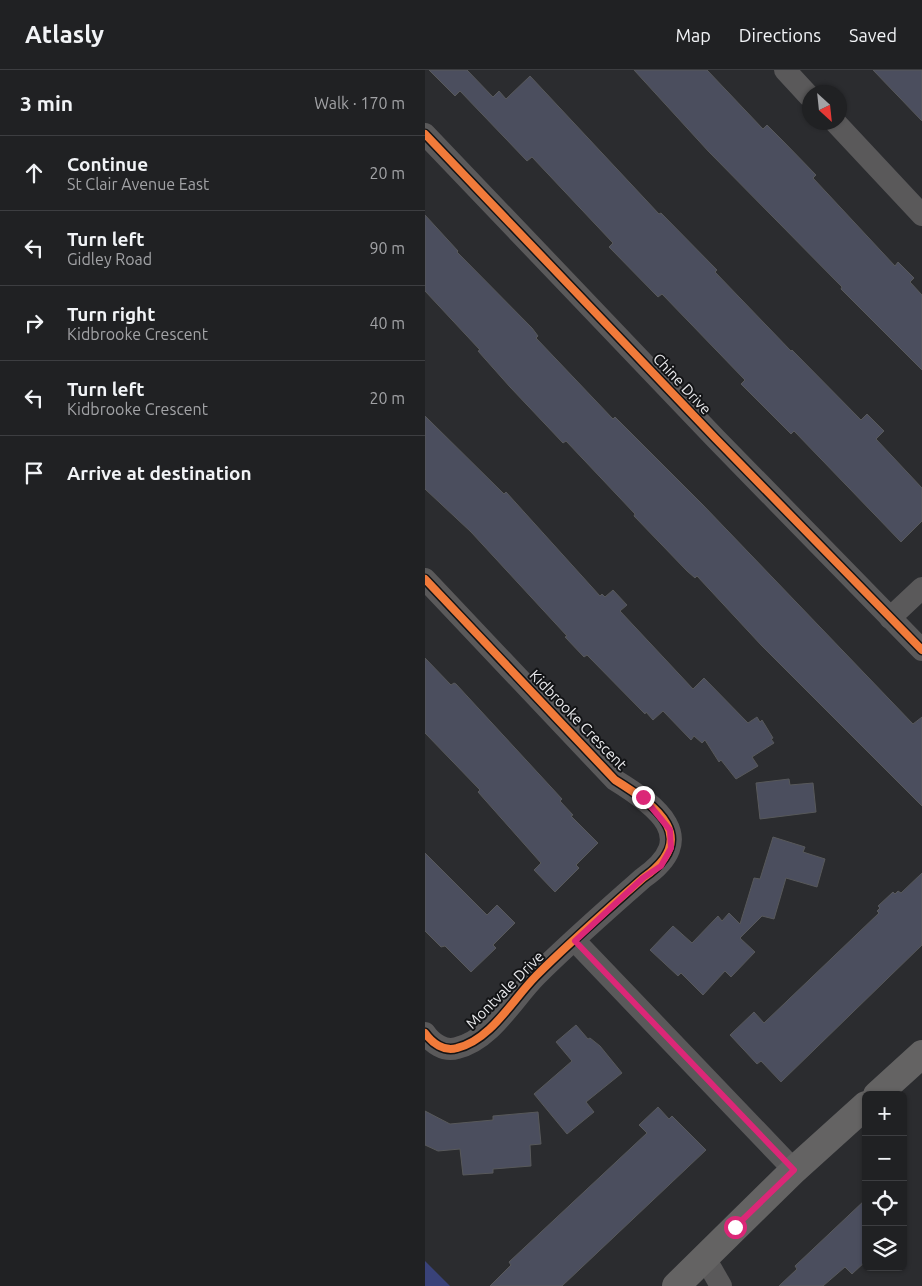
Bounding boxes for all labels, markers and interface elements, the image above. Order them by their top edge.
text: Atlasly [25,21,104,48]
text: Map [675,25,711,45]
text: Directions [739,25,821,45]
text: Saved [849,25,897,45]
north arrow [802,85,847,130]
text: 3 min [20,91,73,115]
text: Walk · 170 m [314,94,405,112]
text: Continue [67,153,148,175]
icon: ahead [20,159,48,187]
text: 20 m [369,164,405,182]
text: St Clair Avenue East [67,175,209,193]
text: Turn left [67,228,145,250]
icon: left [20,234,48,262]
text: 90 m [369,239,405,257]
text: Gidley Road [67,250,152,268]
text: Turn right [67,303,155,325]
icon: right [20,309,48,337]
text: 40 m [369,314,405,332]
text: Kidbrooke Crescent [67,325,208,343]
street label: Chine Drive [650,350,715,418]
text: Turn left [67,378,145,400]
icon: left [20,384,48,412]
text: 20 m [369,389,405,407]
text: Kidbrooke Crescent [67,400,208,418]
icon: arrive [20,459,48,487]
text: Arrive at destination [67,462,252,484]
street label: Kidbrooke Crescent [526,666,630,773]
route end [632,786,655,809]
street label: Montvale Drive [462,947,547,1032]
map controls [862,1091,907,1271]
button: + [862,1091,907,1136]
button: − [862,1136,907,1181]
button: locate [862,1181,907,1226]
route start [724,1216,747,1239]
button: layers [862,1226,907,1271]

